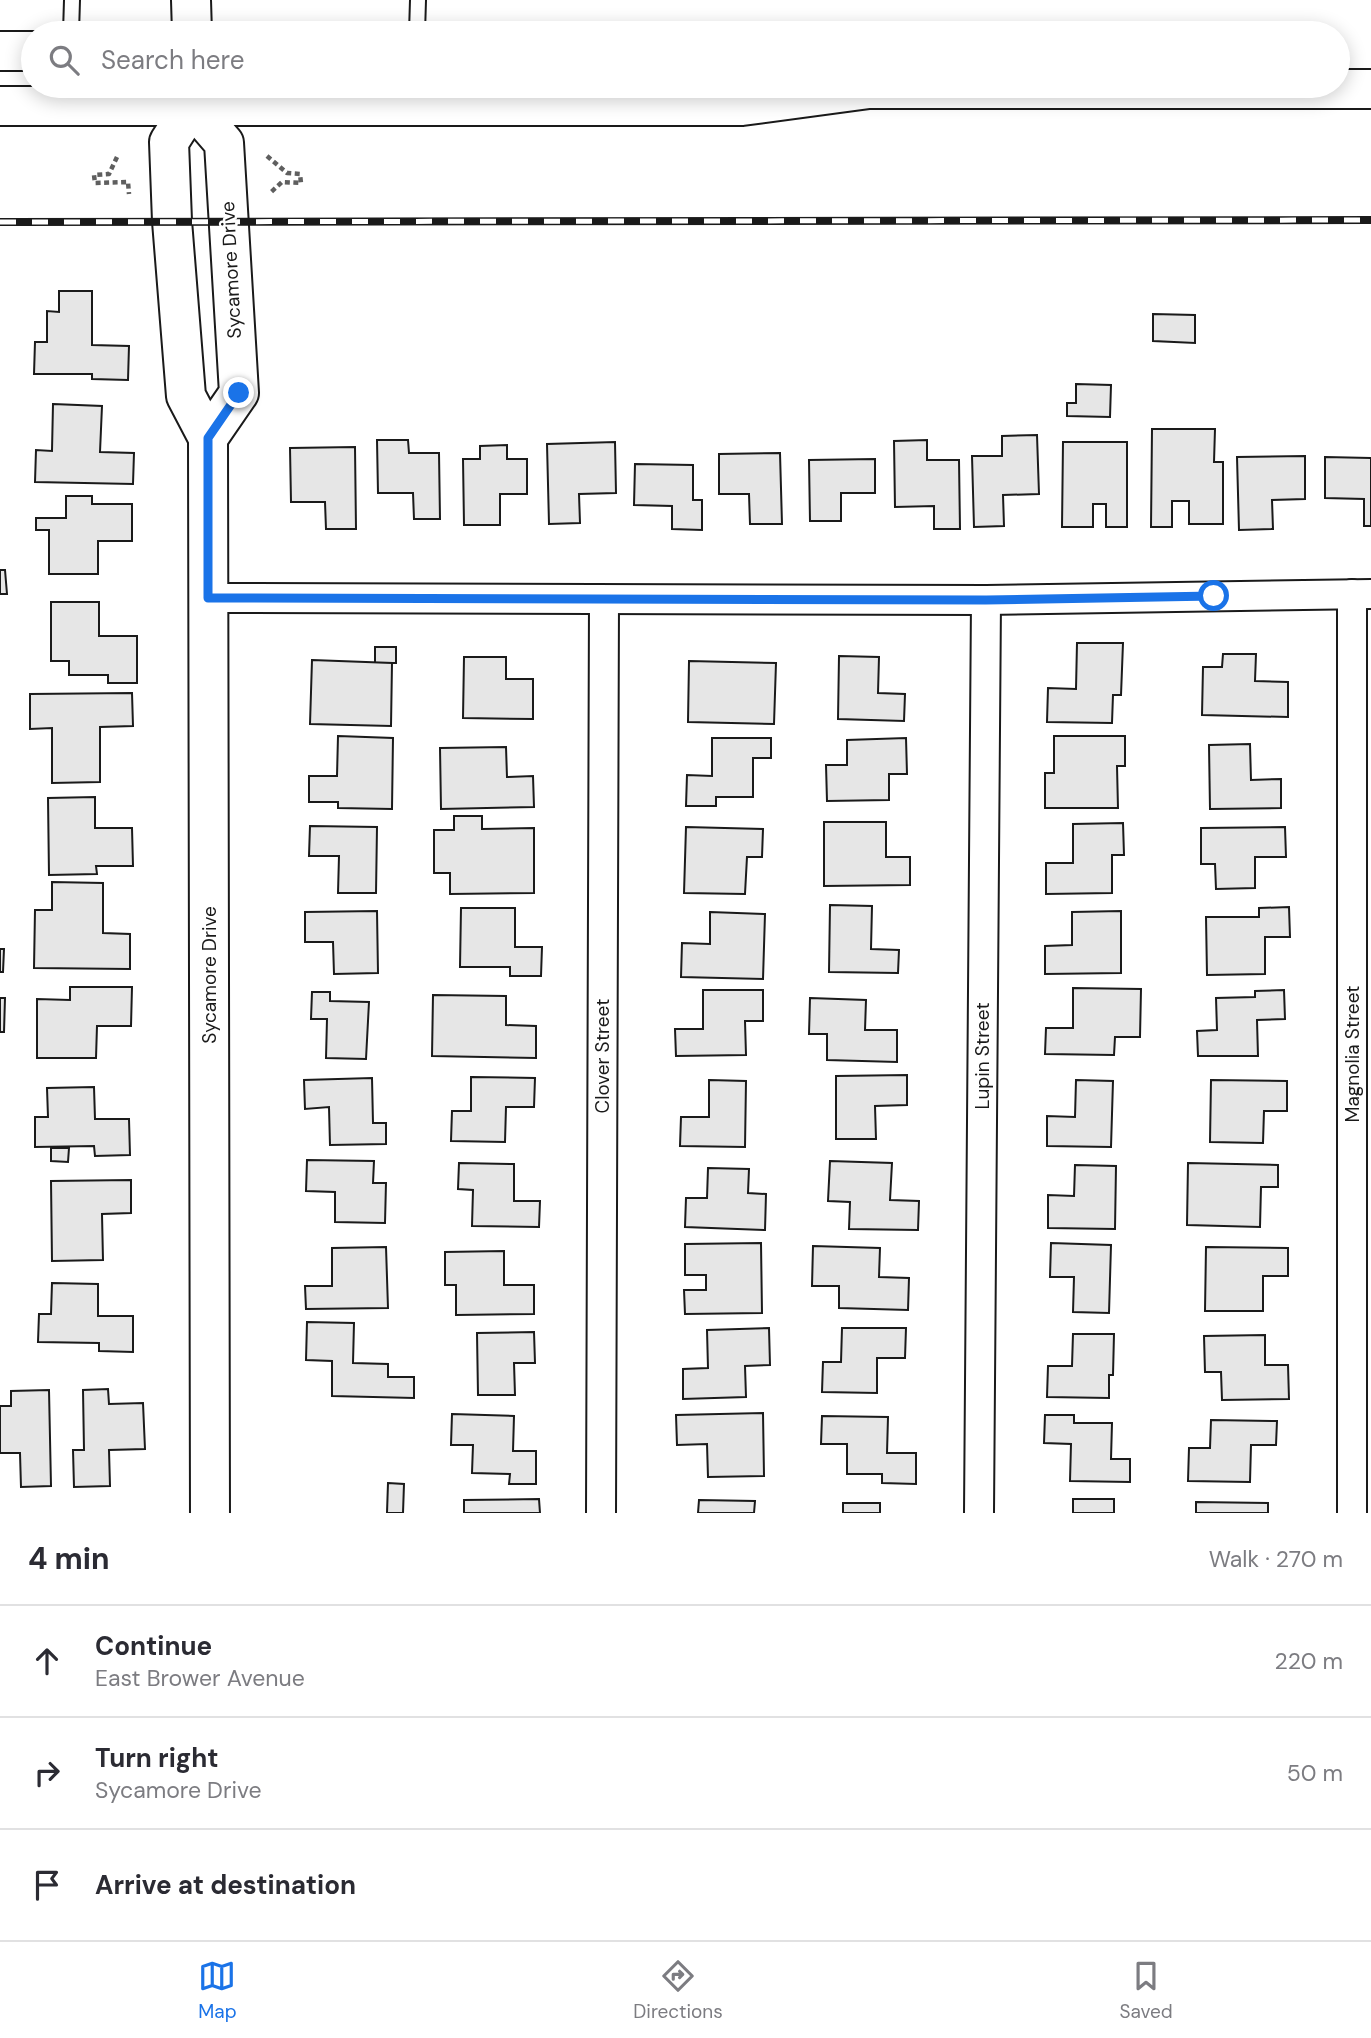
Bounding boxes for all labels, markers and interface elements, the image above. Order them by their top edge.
search box [21,21,1350,98]
icon: search [45,41,83,79]
text: Search here [101,43,244,77]
street label: Sycamore Drive [215,201,247,339]
route end [223,377,254,408]
route start [1198,580,1229,611]
street label: Sycamore Drive [197,906,222,1044]
street label: Magnolia Street [1340,985,1365,1123]
street label: Clover Street [590,999,615,1113]
street label: Lupin Street [970,1002,995,1110]
text: 4 min [28,1539,110,1578]
text: Walk · 270 m [1209,1544,1343,1574]
text: Continue [95,1629,212,1663]
icon: ahead [28,1642,66,1680]
text: 220 m [1274,1646,1343,1676]
text: East Brower Avenue [95,1663,305,1693]
text: Turn right [95,1741,219,1775]
icon: right [28,1754,66,1792]
text: 50 m [1287,1758,1343,1788]
text: Sycamore Drive [95,1775,262,1805]
icon: arrive [28,1866,66,1904]
text: Arrive at destination [95,1868,356,1902]
tab: Map [198,1957,237,2024]
tab: Directions [633,1957,723,2024]
tab: Saved [1119,1957,1173,2024]

